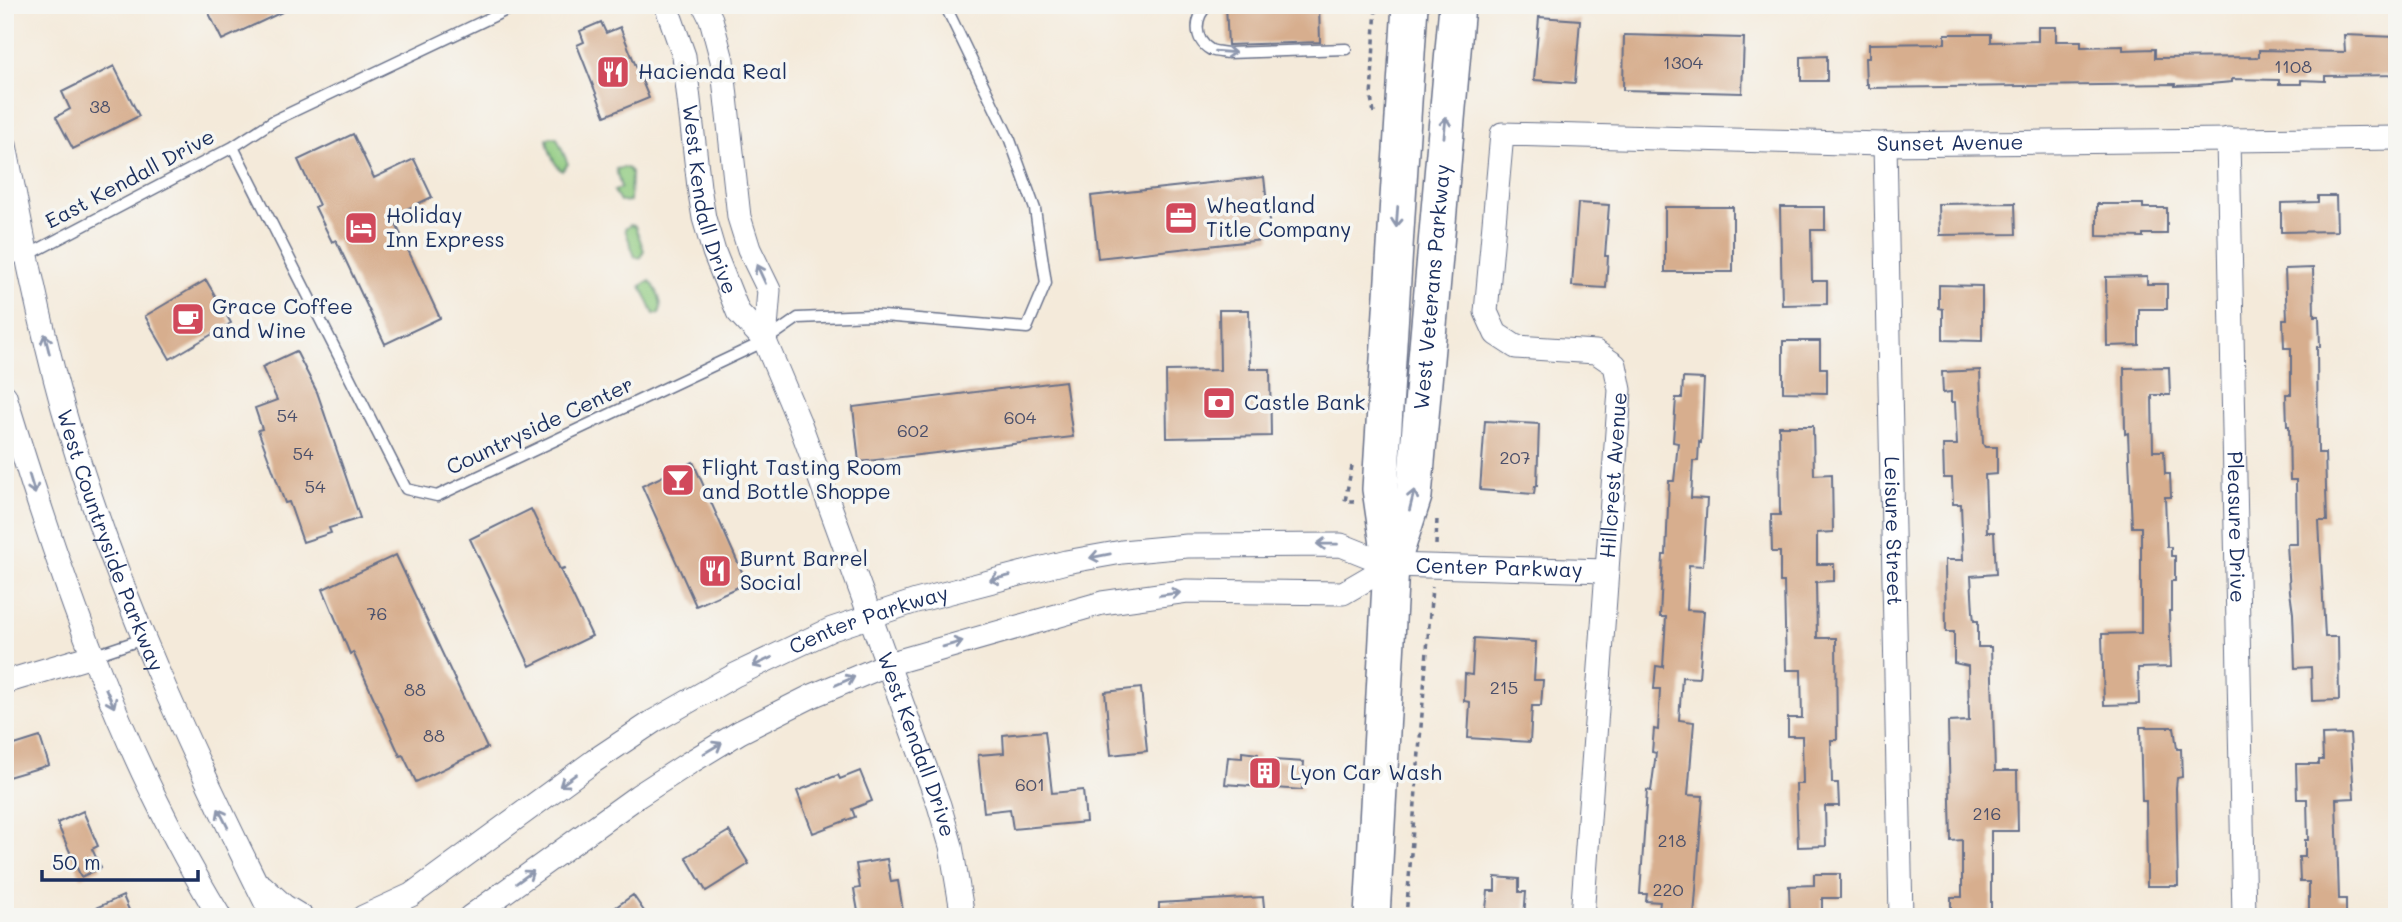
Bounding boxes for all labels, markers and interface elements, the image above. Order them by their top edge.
one-way arrow [1213,46,1236,59]
house number: 1304 [1663,50,1704,74]
restaurant icon: Hacienda Real [594,53,632,91]
house number: 1108 [2274,54,2312,78]
place label: Hacienda Real [638,57,787,84]
house number: 38 [89,94,111,118]
street label: West Kendall Drive [678,103,744,298]
one-way arrow [1439,116,1452,139]
street label: East Kendall Drive [40,122,219,234]
street label: Sunset Avenue [1876,127,2024,156]
street label: West Veterans Parkway [1407,163,1455,411]
place label: Wheatland Title Company [1206,191,1351,242]
office icon: Wheatland Title Company [1162,199,1200,237]
place label: Holiday Inn Express [386,201,505,252]
one-way arrow [1391,205,1404,228]
hotel icon: Holiday Inn Express [342,209,380,247]
one-way arrow [754,264,767,285]
place label: Grace Coffee and Wine [212,292,353,343]
cafe icon: Grace Coffee and Wine [169,300,207,338]
one-way arrow [39,333,52,355]
street label: Countryside Center [441,369,637,480]
bank icon: Castle Bank [1200,384,1238,422]
place label: Castle Bank [1244,388,1365,415]
street label: Hillcrest Avenue [1593,391,1632,559]
house number: 54 [276,403,298,427]
house number: 604 [1004,405,1037,429]
street label: West Countryside Parkway [52,406,171,675]
house number: 602 [897,418,929,442]
house number: 54 [292,441,314,465]
house number: 207 [1499,445,1531,469]
street label: Pleasure Drive [2222,451,2253,603]
place label: Flight Tasting Room and Bottle Shoppe [702,453,902,504]
street label: Leisure Street [1879,456,1910,606]
bar icon: Flight Tasting Room and Bottle Shoppe [659,461,697,499]
one-way arrow [27,473,40,495]
house number: 54 [304,474,326,498]
one-way arrow [1406,489,1419,512]
one-way arrow [1316,538,1339,551]
place label: Burnt Barrel Social [740,544,868,595]
one-way arrow [1089,550,1112,563]
street label: Center Parkway [1415,551,1583,582]
restaurant icon: Burnt Barrel Social [696,552,734,590]
one-way arrow [989,572,1012,586]
street label: Center Parkway [784,578,951,659]
one-way arrow [1158,587,1181,600]
house number: 76 [367,601,387,625]
one-way arrow [942,637,964,650]
street label: West Kendall Drive [872,648,963,840]
one-way arrow [752,656,773,669]
one-way arrow [834,674,856,687]
house number: 215 [1490,675,1518,699]
house number: 88 [404,677,426,701]
one-way arrow [104,687,117,708]
house number: 88 [423,723,445,747]
one-way arrow [702,741,722,755]
building icon: Lyon Car Wash [1246,754,1284,792]
place label: Lyon Car Wash [1290,758,1442,785]
house number: 601 [1015,772,1045,796]
one-way arrow [559,773,578,787]
house number: 216 [1973,801,2001,825]
one-way arrow [216,808,230,829]
house number: 218 [1658,828,1687,852]
scale bar [42,838,198,882]
text: 50 m [52,848,101,875]
one-way arrow [515,870,534,884]
house number: 220 [1652,877,1684,901]

